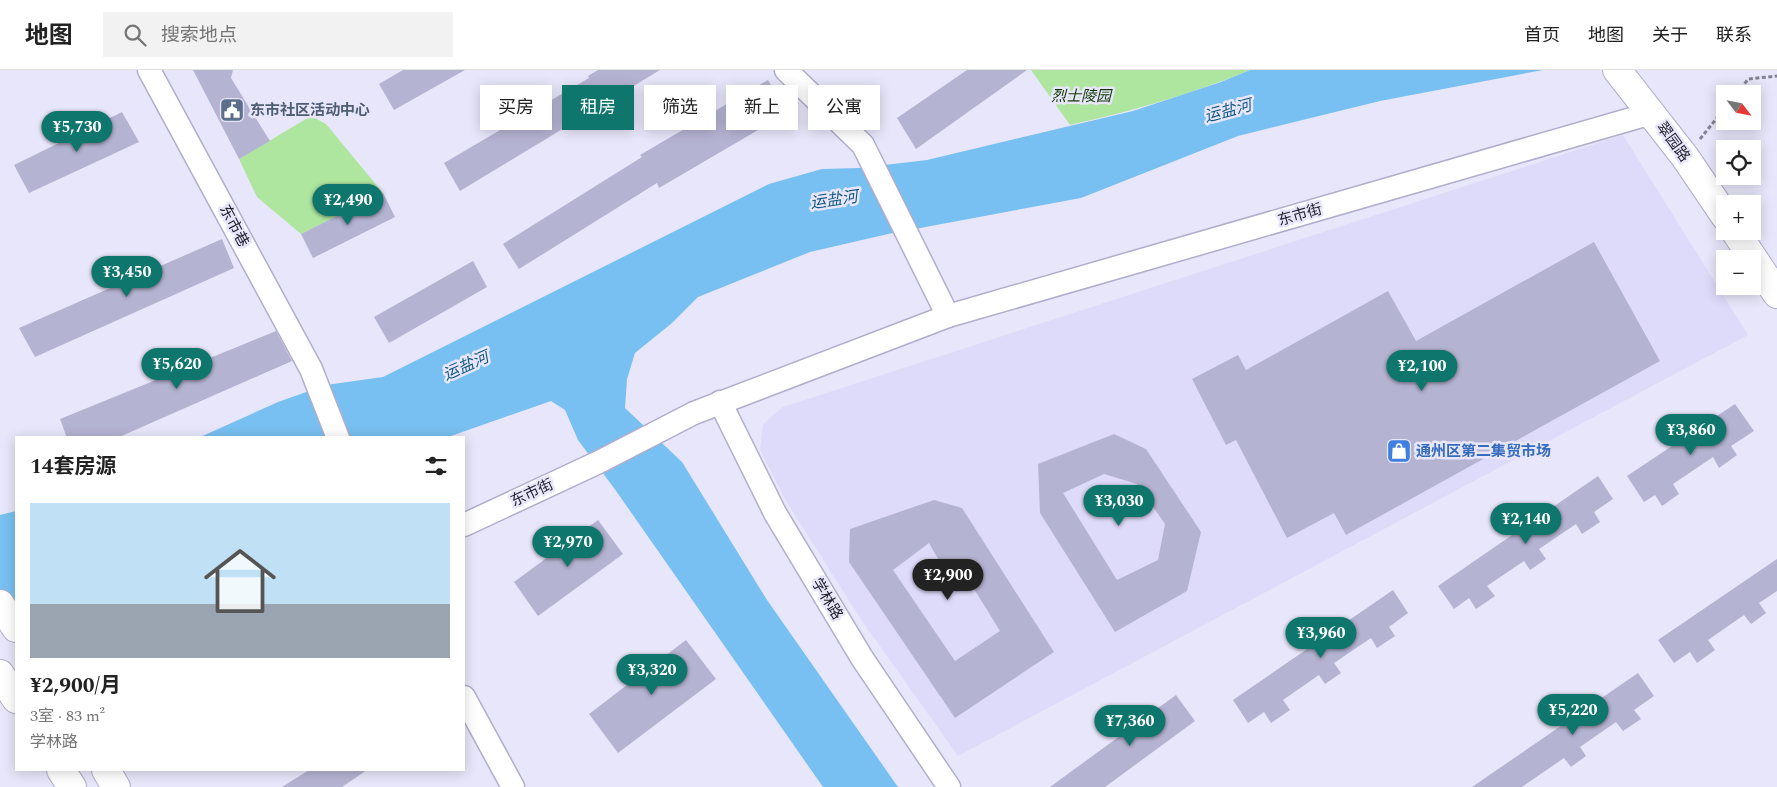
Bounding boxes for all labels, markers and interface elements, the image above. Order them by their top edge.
search box [103,12,453,57]
text: 地图 [25,18,73,54]
icon: search [121,21,149,49]
text: 搜索地点 [161,21,237,50]
text: 首页 [1524,22,1560,49]
text: 地图 [1588,22,1624,49]
text: 关于 [1652,22,1688,49]
text: 联系 [1716,22,1752,49]
chip: 买房 [480,85,552,130]
chip: 租房 [562,85,634,130]
chip: 筛选 [644,85,716,130]
chip: 新上 [726,85,798,130]
chip: 公寓 [808,85,880,130]
park label: 烈士陵园 [1051,85,1113,108]
north arrow [1716,85,1761,130]
map controls [1716,85,1761,295]
water label: 运盐河 [1202,92,1257,129]
public building icon: 东市社区活动中心 [219,97,245,123]
place label: 东市社区活动中心 [250,99,370,122]
pin: ¥5,730 [36,111,118,153]
text: ¥5,730 [52,115,102,139]
street label: 翠园路 [1650,117,1696,167]
button: locate [1716,140,1761,185]
pin: ¥2,490 [307,184,389,226]
water label: 运盐河 [809,184,862,215]
text: ¥2,490 [323,188,373,212]
button: + [1716,195,1761,240]
street label: 东市街 [1275,198,1325,232]
street label: 东市巷 [213,201,255,251]
button: − [1716,250,1761,295]
pin: ¥3,450 [86,256,168,298]
text: ¥3,450 [102,260,152,284]
water label: 运盐河 [439,344,496,387]
pin: ¥5,620 [136,348,218,390]
pin: ¥2,100 [1381,350,1463,392]
text: ¥5,620 [152,352,202,376]
text: ¥2,100 [1397,354,1447,378]
pin: ¥3,860 [1650,414,1732,456]
text: ¥3,860 [1666,418,1716,442]
shop icon: 通州区第二集贸市场 [1386,438,1412,464]
place label: 通州区第二集贸市场 [1416,440,1551,463]
text: 14套房源 [30,451,117,483]
icon: filters [422,452,450,480]
street label: 东市街 [507,473,557,513]
pin: ¥3,030 [1078,484,1160,527]
text: ¥3,030 [1094,489,1144,513]
pin: ¥2,140 [1485,502,1567,545]
text: ¥2,140 [1501,507,1551,531]
pin: ¥2,970 [527,526,609,568]
text: ¥2,970 [543,530,593,554]
icon: home [195,536,285,626]
pin: ¥2,900 [907,558,989,601]
text: ¥2,900 [923,563,973,587]
street label: 学林路 [806,574,848,624]
pin: ¥3,960 [1280,616,1362,659]
text: ¥3,960 [1296,621,1346,645]
pin: ¥3,320 [611,654,693,696]
text: ¥3,320 [627,658,677,682]
text: ¥2,900/月 [30,670,121,702]
pin: ¥5,220 [1532,694,1614,736]
text: ¥5,220 [1548,698,1598,722]
text: 3室 · 83 m² [30,704,105,728]
pin: ¥7,360 [1089,704,1171,747]
text: ¥7,360 [1105,709,1155,733]
text: 学林路 [30,730,78,754]

